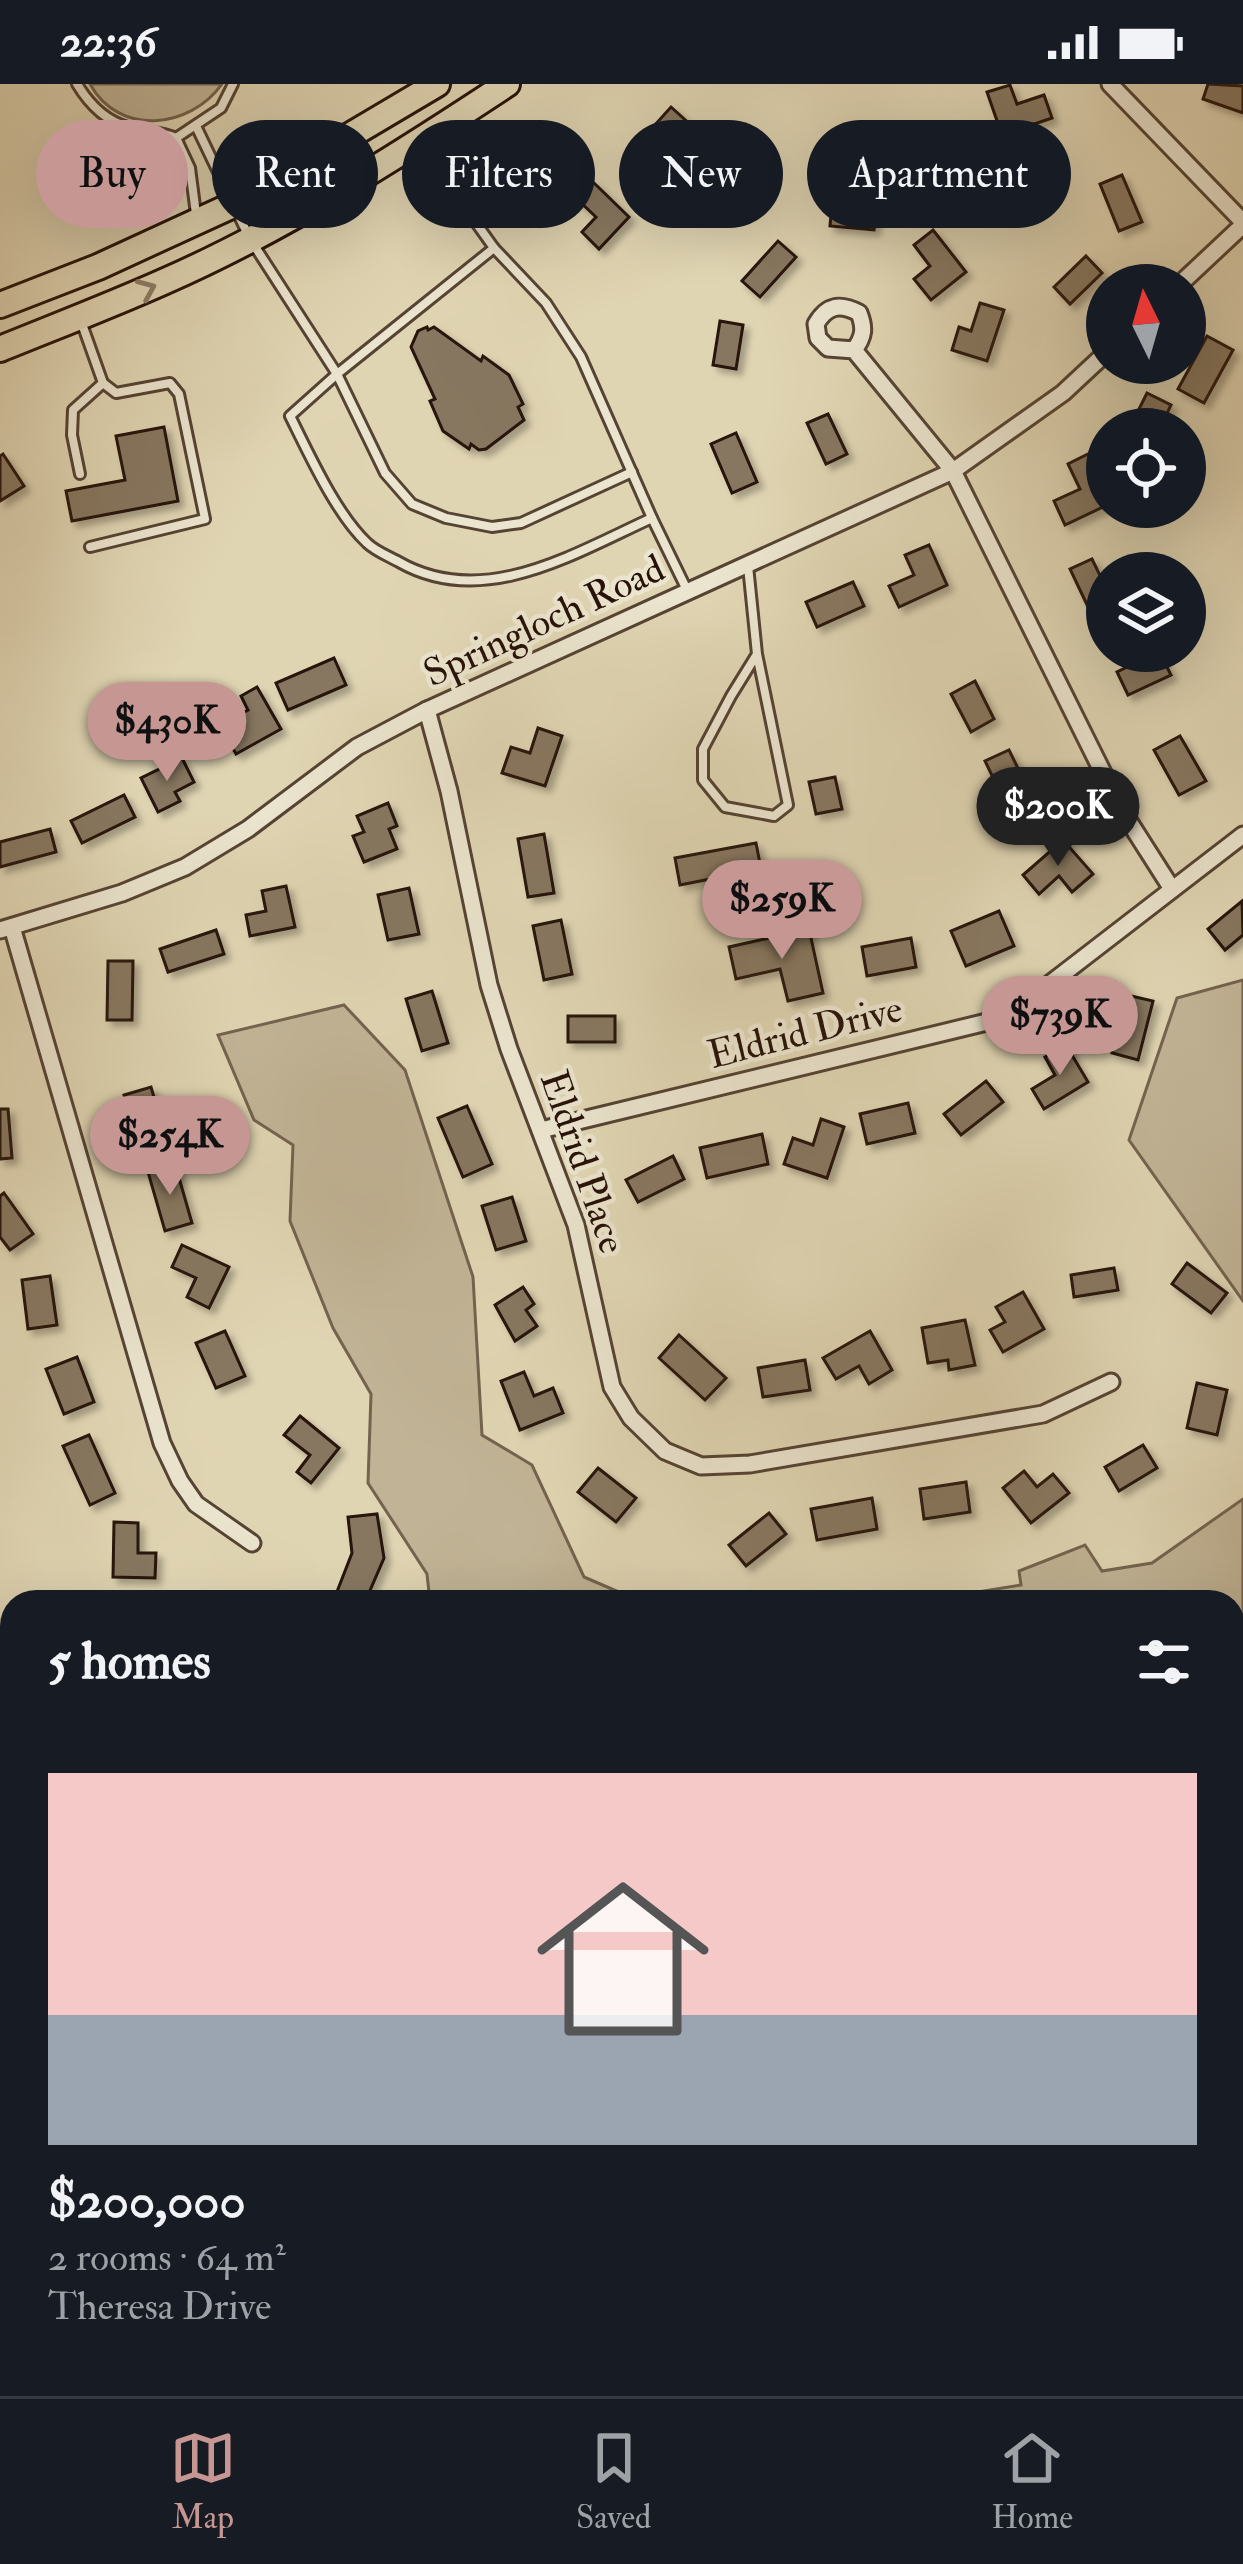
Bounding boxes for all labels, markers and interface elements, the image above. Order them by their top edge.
text: 22:36 [60,14,157,70]
chip: Buy [36,120,188,228]
chip: Rent [212,120,378,228]
chip: Filters [402,120,595,228]
chip: New [619,120,783,228]
chip: Apartment [807,120,1071,228]
north arrow [1086,264,1206,384]
map controls [1086,264,1206,672]
one-way arrow [135,279,156,303]
button: locate [1086,408,1206,528]
street label: Springloch Road [416,544,672,698]
button: layers [1086,552,1206,672]
pin: $430K [83,682,251,784]
text: $430K [114,696,220,745]
pin: $200K [974,767,1142,869]
text: $200K [1003,781,1113,830]
pin: $259K [698,860,866,962]
text: $259K [729,874,835,923]
pin: $739K [976,976,1144,1078]
street label: Eldrid Drive [703,984,907,1080]
text: $739K [1009,990,1111,1039]
street label: Eldrid Place [529,1064,637,1260]
pin: $254K [86,1096,254,1198]
text: $254K [117,1110,223,1159]
icon: filters [1131,1629,1197,1695]
text: 5 homes [48,1630,211,1694]
icon: home [515,1851,731,2067]
text: $200,000 [48,2169,246,2233]
text: 2 rooms · 64 m² [48,2233,286,2282]
text: Theresa Drive [48,2282,271,2331]
tab: Map [170,2425,236,2538]
tab: Saved [576,2425,651,2538]
tab: Home [991,2425,1073,2538]

